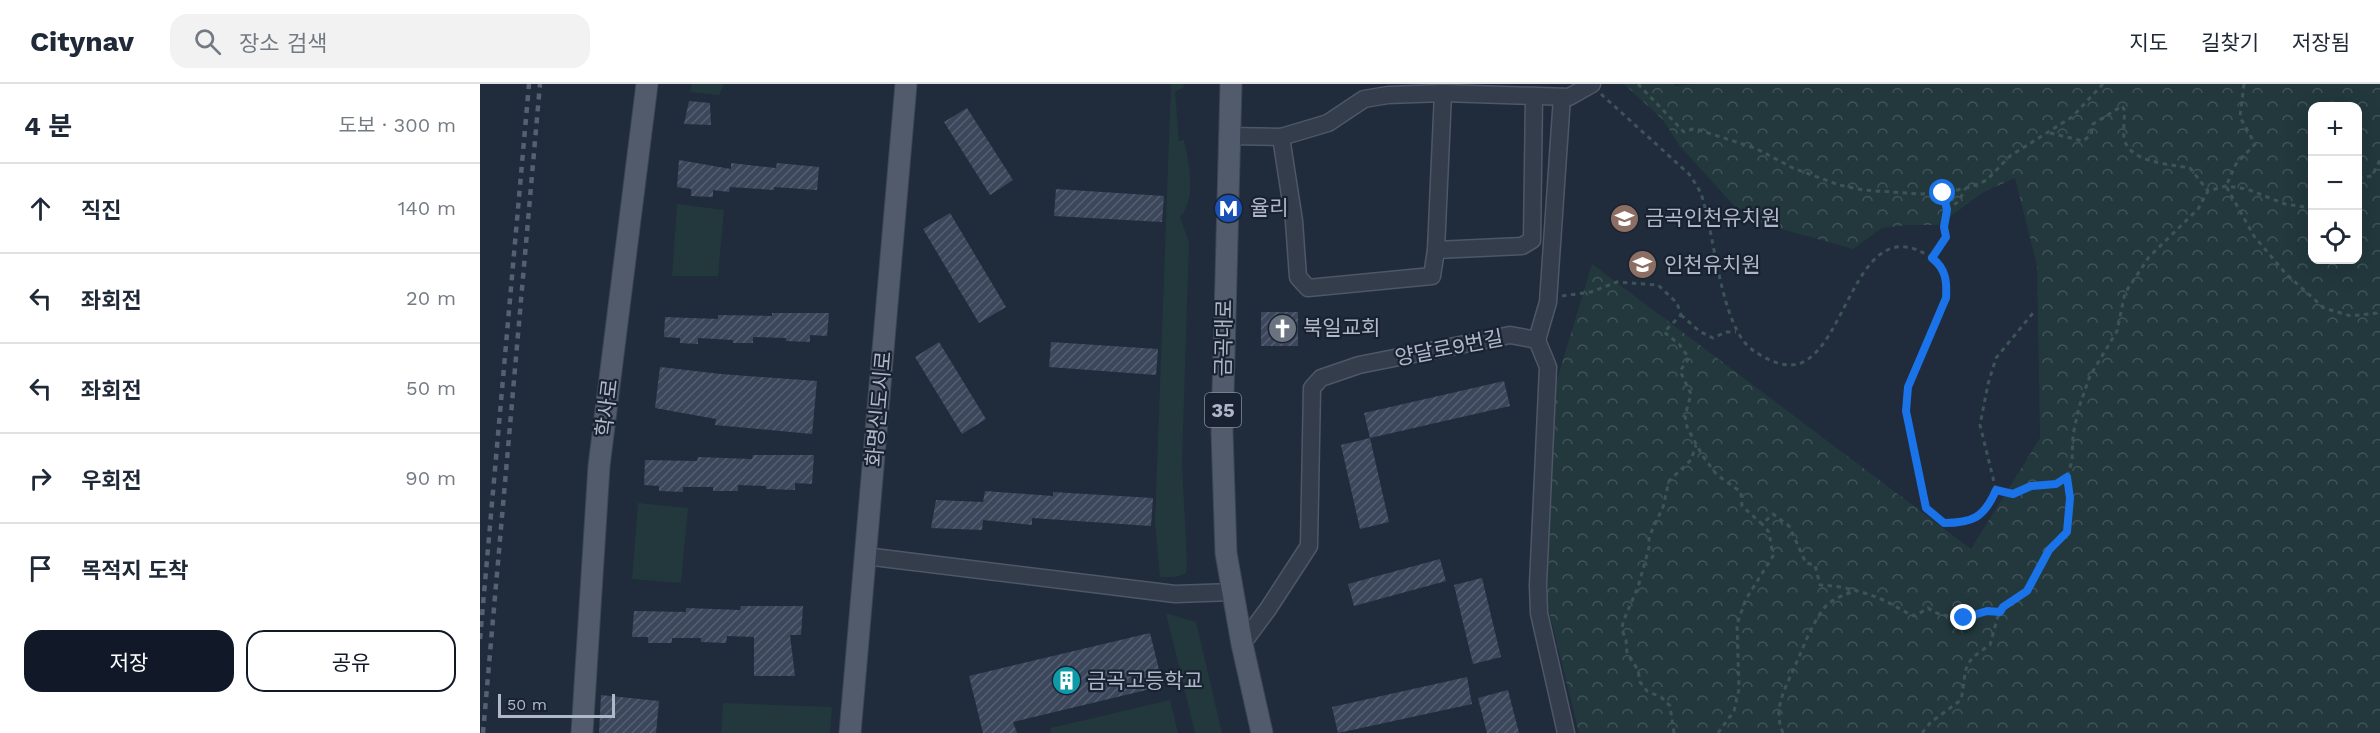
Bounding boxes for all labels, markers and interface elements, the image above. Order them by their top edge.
search box [170,14,590,68]
text: Citynav [30,25,134,58]
icon: search [191,25,224,58]
text: 지도 [2129,30,2168,55]
text: 길찾기 [2201,30,2259,55]
text: 저장됨 [2292,30,2350,55]
text: 장소 검색 [239,31,327,56]
map controls [2308,102,2362,264]
button: + [2308,102,2362,156]
text: 4 분 [24,111,72,141]
text: 도보 · 300 m [339,113,456,137]
button: − [2308,156,2362,210]
route start [1929,179,1955,205]
icon: ahead [24,192,57,225]
metro station icon: 율리 [1213,192,1245,224]
place label: 율리 [1250,195,1289,220]
text: 140 m [398,196,456,220]
text: 직진 [81,198,121,223]
school or university icon: 금곡인천유치원 [1608,202,1640,234]
place label: 금곡인천유치원 [1645,205,1780,230]
button: locate [2308,210,2362,264]
school or university icon: 인천유치원 [1627,249,1659,281]
place label: 인천유치원 [1664,252,1761,277]
icon: left [24,282,57,315]
text: 20 m [406,286,456,310]
text: 좌회전 [81,288,142,313]
street label: 금곡대로 [1210,299,1237,377]
church icon: 북일교회 [1266,312,1298,344]
place label: 북일교회 [1303,315,1380,340]
street label: 양달로9번길 [1393,325,1505,370]
street label: 화명신도시로 [861,350,896,468]
icon: left [24,372,57,405]
text: 50 m [406,376,456,400]
text: 좌회전 [81,378,142,403]
street label: 학사로 [591,378,622,438]
road number: 35 [1205,393,1241,427]
icon: right [24,462,57,495]
text: 90 m [405,466,456,490]
text: 우회전 [81,468,142,493]
icon: arrive [24,552,57,585]
text: 목적지 도착 [81,558,189,583]
route end [1950,604,1976,630]
button: 저장 [24,630,234,692]
button: 공유 [246,630,456,692]
building icon: 금곡고등학교 [1050,665,1082,697]
place label: 금곡고등학교 [1087,668,1203,693]
scale bar [498,691,615,718]
text: 50 m [507,695,547,714]

